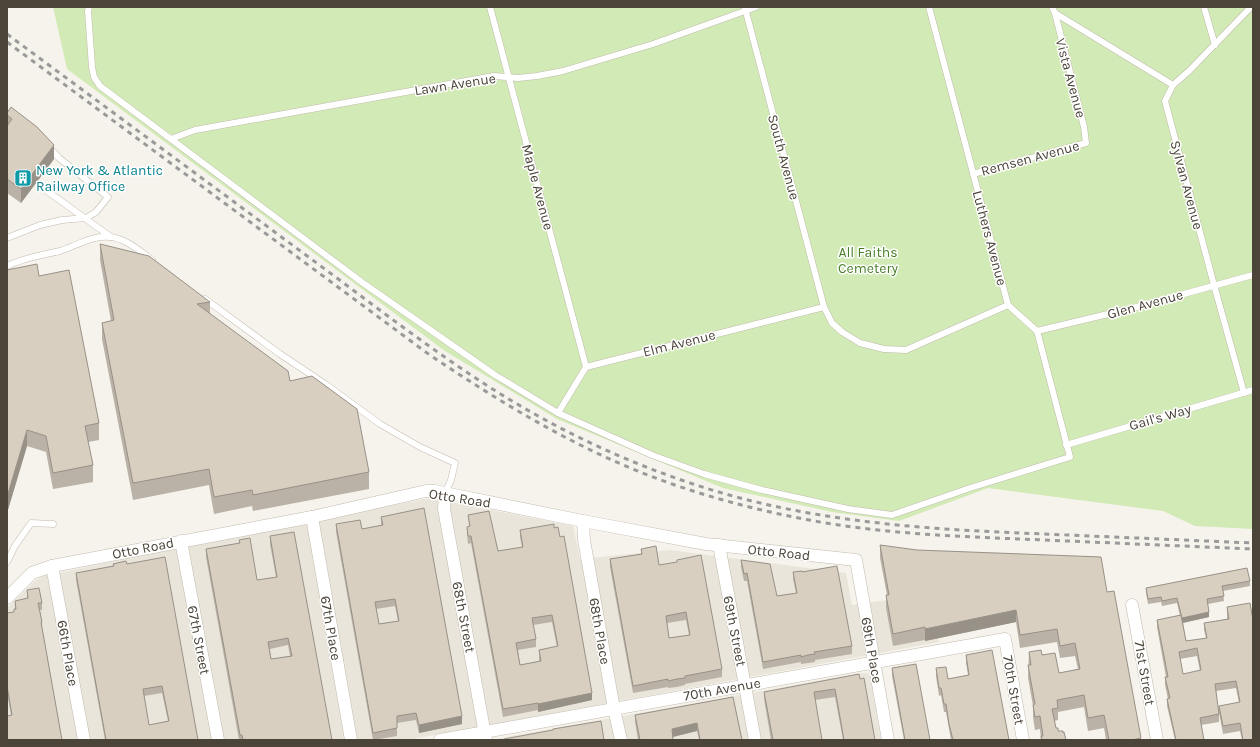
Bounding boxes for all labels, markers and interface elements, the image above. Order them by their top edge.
street label: Vista Avenue [1052,36,1089,120]
street label: Lawn Avenue [413,70,497,99]
street label: South Avenue [764,113,803,202]
street label: Remsen Avenue [979,137,1081,180]
street label: Sylvan Avenue [1166,139,1207,232]
street label: Maple Avenue [518,142,557,232]
place label: New York & Atlantic Railway Office [36,162,163,195]
building icon: New York & Atlantic Railway Office [13,168,33,188]
street label: Luthers Avenue [969,189,1010,288]
park label: All Faiths Cemetery [838,244,899,277]
street label: Glen Avenue [1105,286,1185,323]
street label: Elm Avenue [641,326,717,361]
street label: Gail's Way [1127,400,1194,434]
street label: Otto Road [428,485,492,512]
street label: Otto Road [111,534,176,563]
street label: Otto Road [747,541,811,564]
street label: 68th Street [448,580,479,654]
street label: 67th Place [316,594,345,662]
street label: 69th Street [719,594,750,668]
street label: 68th Place [585,596,614,666]
street label: 67th Street [183,604,214,676]
street label: 69th Place [857,616,886,685]
street label: 66th Place [53,619,82,687]
street label: 71st Street [1130,639,1159,707]
street label: 70th Street [999,654,1028,726]
street label: 70th Avenue [682,674,762,705]

